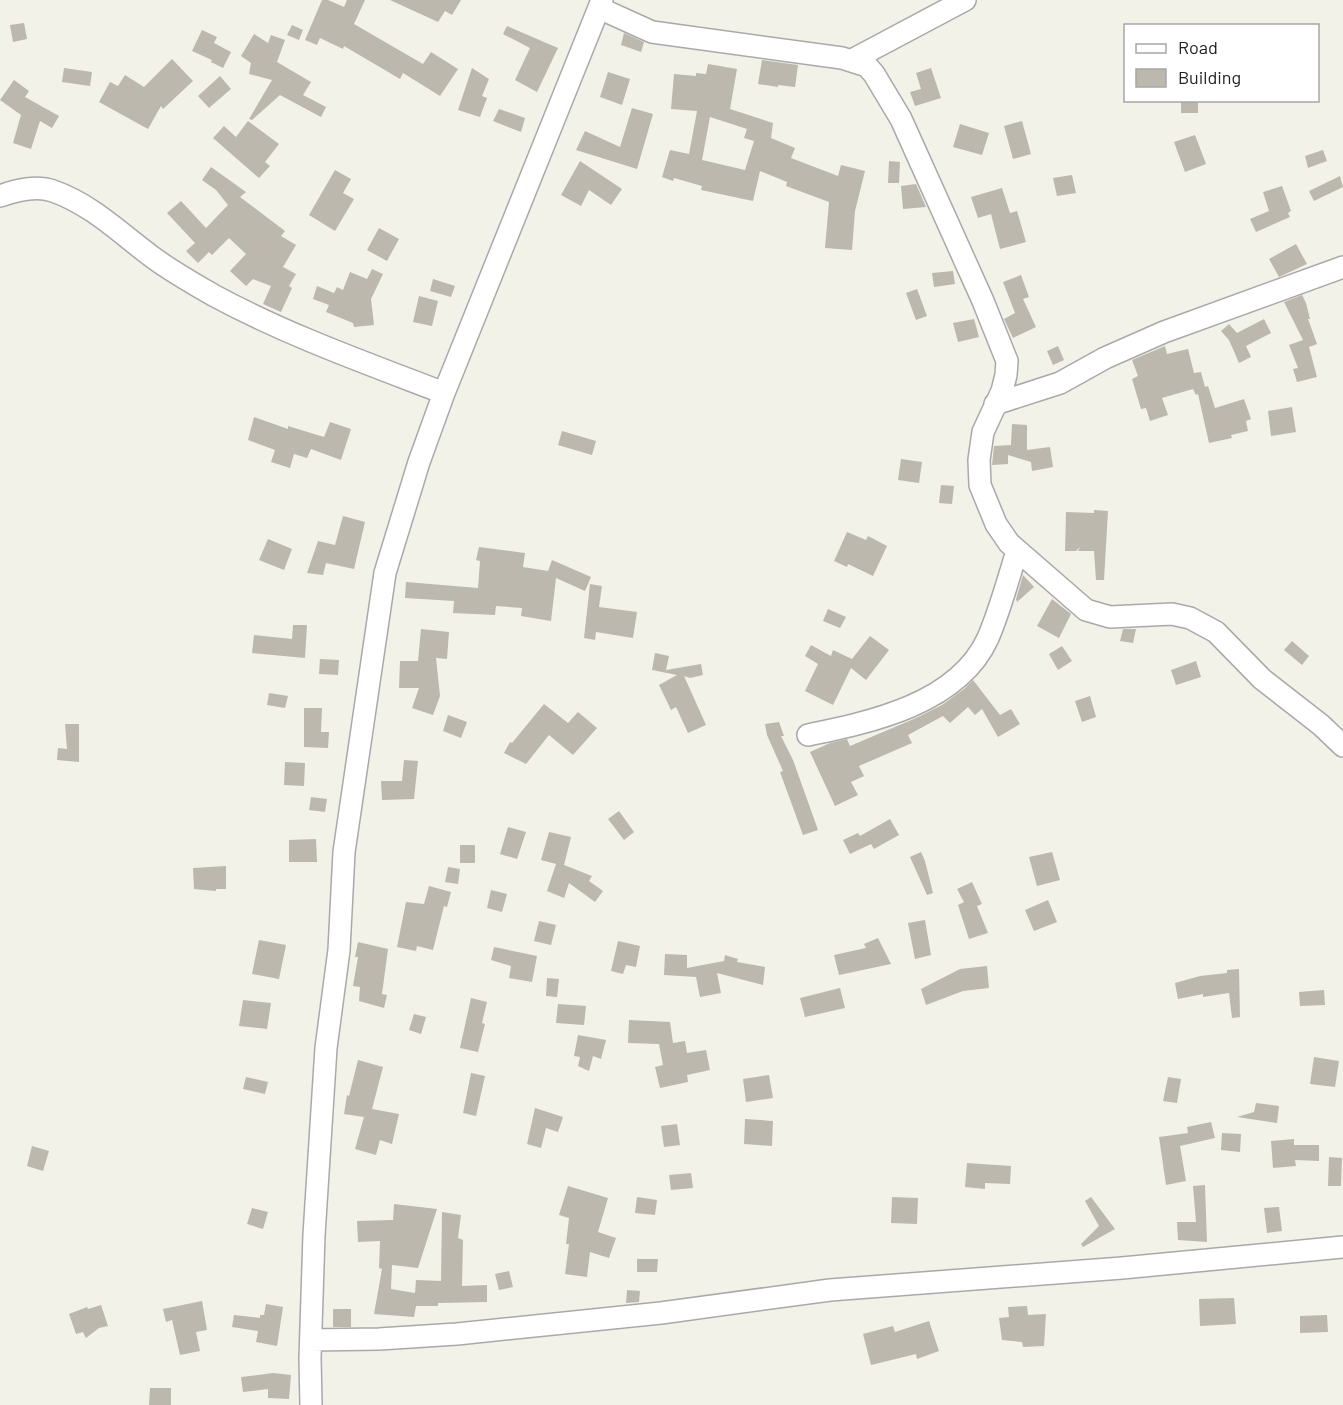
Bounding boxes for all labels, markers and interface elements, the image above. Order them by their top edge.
legend [1124,24,1319,102]
text: Road [1178,36,1218,58]
text: Building [1178,66,1241,88]

